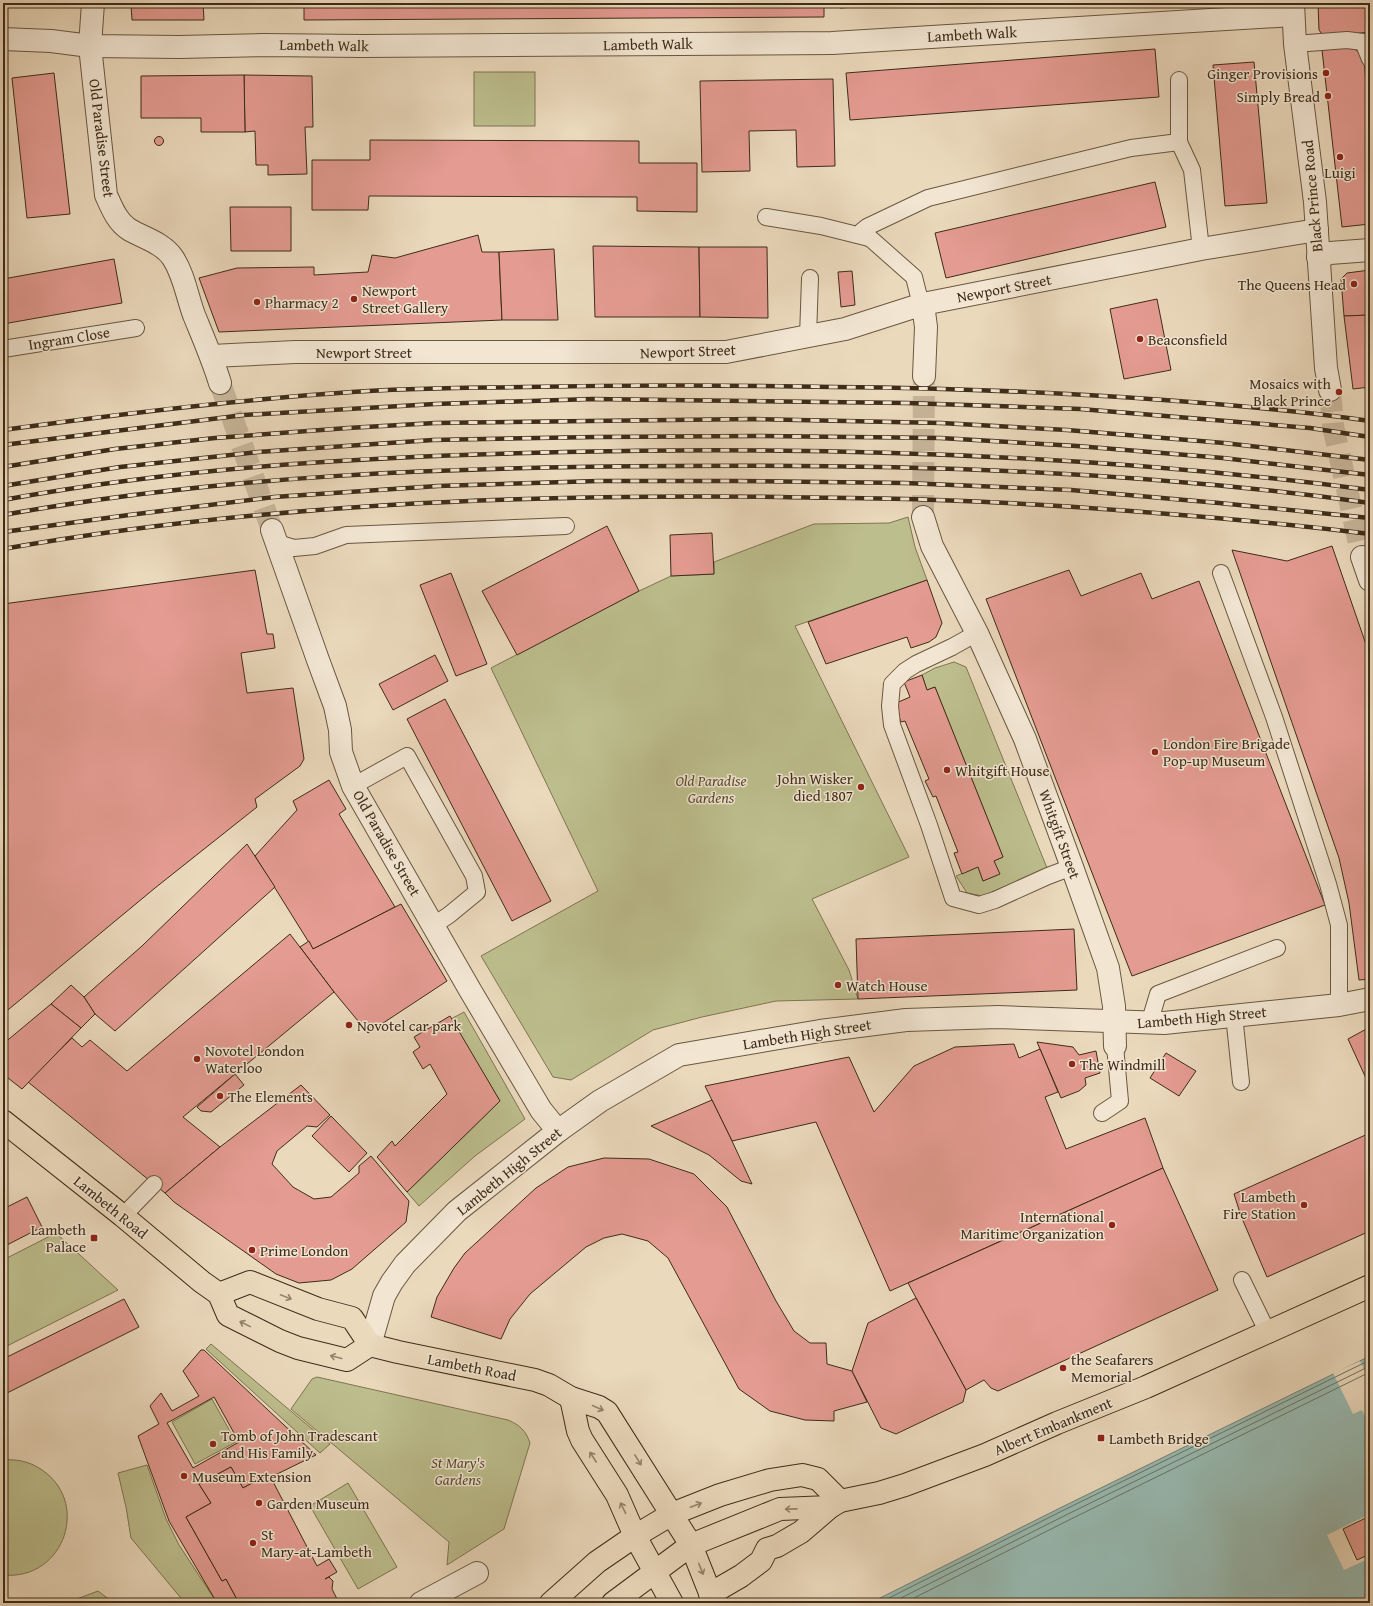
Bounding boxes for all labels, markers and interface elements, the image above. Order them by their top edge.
street label: Lambeth Walk [927,21,1018,47]
street label: Lambeth Walk [603,33,693,55]
street label: Lambeth Walk [279,34,369,56]
place label: Ginger Provisions [1207,63,1318,84]
marker: Ginger Provisions [1321,68,1331,78]
street label: Old Paradise Street [84,77,120,199]
place label: Simply Bread [1237,86,1320,107]
marker: Simply Bread [1323,91,1333,101]
street label: Black Prince Road [1297,139,1327,253]
marker: Luigi [1335,152,1345,162]
place label: Luigi [1324,162,1356,183]
street label: Newport Street [955,268,1054,307]
place label: The Queens Head [1238,274,1346,295]
marker: The Queens Head [1349,279,1359,289]
place label: Newport Street Gallery [362,280,449,318]
place label: Pharmacy 2 [265,292,339,313]
marker: Newport Street Gallery [349,294,359,304]
marker: Pharmacy 2 [252,297,262,307]
street label: Ingram Close [27,321,111,355]
place label: Beaconsfield [1148,329,1228,350]
marker: Beaconsfield [1135,334,1145,344]
street label: Newport Street [640,339,737,363]
street label: Newport Street [316,342,413,363]
place label: Mosaics with Black Prince [1249,373,1332,411]
marker: Mosaics with Black Prince [1334,387,1344,397]
place label: London Fire Brigade Pop-up Museum [1163,733,1290,771]
marker: London Fire Brigade Pop-up Museum [1150,747,1160,757]
place label: Whitgift House [955,760,1049,781]
marker: Whitgift House [942,765,952,775]
place label: John Wisker died 1807 [775,768,853,806]
park label: Old Paradise Gardens [676,770,747,808]
marker: John Wisker died 1807 [856,782,866,792]
street label: Old Paradise Street [348,786,426,901]
street label: Whitgift Street [1034,786,1086,882]
place label: Watch House [846,975,927,996]
marker: Watch House [833,980,843,990]
street label: Lambeth High Street [1136,1001,1268,1033]
street label: Lambeth High Street [741,1013,873,1055]
place label: Novotel car park [357,1015,461,1036]
marker: Novotel car park [344,1020,354,1030]
place label: Novotel London Waterloo [205,1040,305,1078]
marker: Novotel London Waterloo [192,1054,202,1064]
place label: The Windmill [1080,1054,1165,1075]
marker: The Windmill [1067,1059,1077,1069]
place label: The Elements [228,1086,313,1107]
marker: The Elements [215,1091,225,1101]
street label: Lambeth High Street [452,1122,567,1220]
street label: Lambeth Road [69,1171,153,1243]
place label: Lambeth Fire Station [1223,1186,1297,1224]
marker: Lambeth Fire Station [1299,1200,1309,1210]
place label: International Maritime Organization [960,1206,1105,1244]
place label: Lambeth Palace [31,1219,87,1257]
marker: International Maritime Organization [1107,1220,1117,1230]
marker: Lambeth Palace [89,1233,99,1243]
place label: Prime London [260,1240,349,1261]
marker: Prime London [247,1245,257,1255]
one-way arrow [280,1293,292,1301]
one-way arrow [239,1320,251,1327]
street label: Lambeth Road [426,1348,518,1386]
place label: the Seafarers Memorial [1071,1349,1154,1387]
one-way arrow [330,1353,343,1361]
marker: the Seafarers Memorial [1058,1363,1068,1373]
street label: Albert Embankment [991,1391,1116,1460]
one-way arrow [592,1404,604,1412]
place label: Tomb of John Tradescant and His Family [221,1425,379,1463]
place label: Lambeth Bridge [1109,1428,1209,1449]
marker: Lambeth Bridge [1096,1433,1106,1443]
marker: Tomb of John Tradescant and His Family [208,1439,218,1449]
park label: St Mary's Gardens [431,1452,486,1490]
one-way arrow [589,1452,597,1463]
one-way arrow [635,1454,643,1466]
place label: Museum Extension [192,1466,312,1487]
marker: Museum Extension [179,1471,189,1481]
place label: Garden Museum [267,1493,370,1514]
marker: Garden Museum [254,1498,264,1508]
one-way arrow [689,1500,701,1508]
one-way arrow [619,1503,626,1515]
one-way arrow [785,1505,798,1512]
place label: St Mary-at-Lambeth [261,1524,372,1562]
marker: St Mary-at-Lambeth [248,1538,258,1548]
one-way arrow [697,1563,705,1575]

